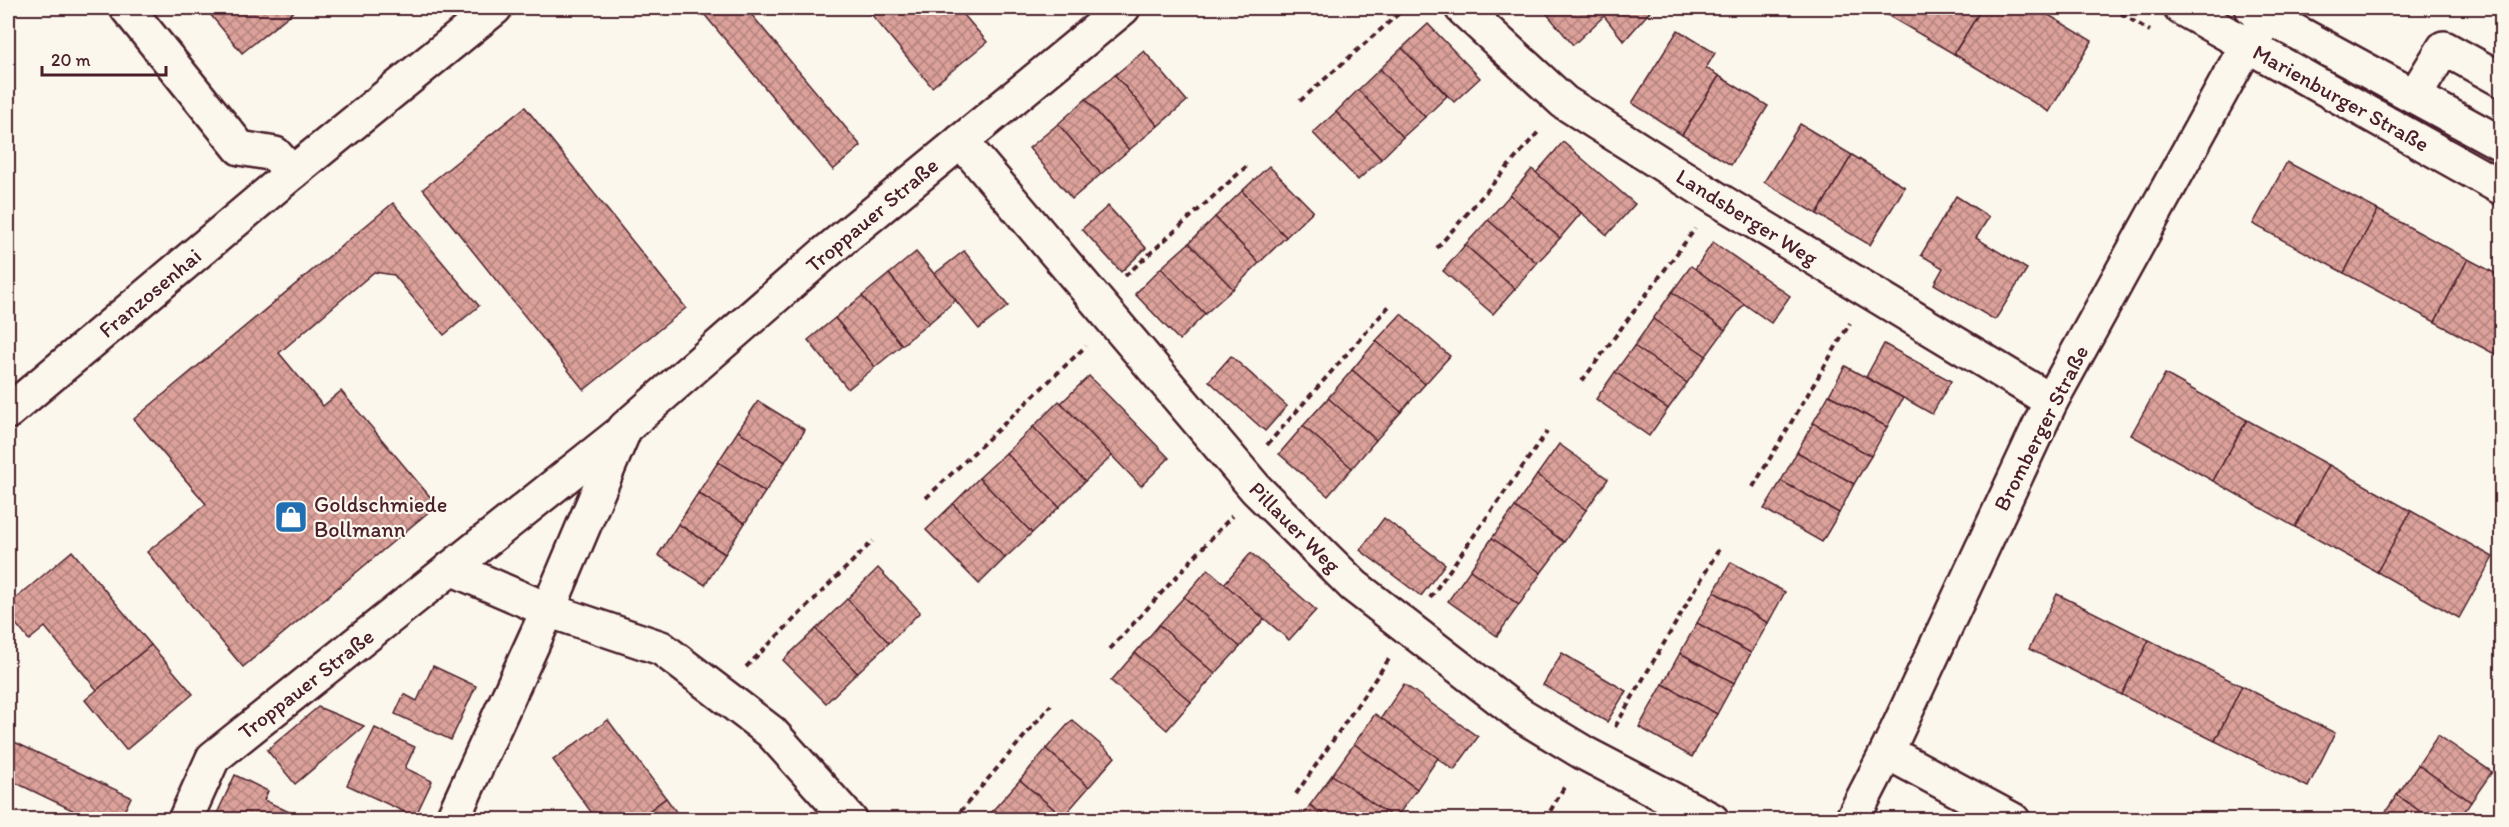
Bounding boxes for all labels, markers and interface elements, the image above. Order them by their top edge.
street label: Marienburger Straße [2248,38,2434,158]
scale bar [42,39,166,77]
text: 20 m [51,49,91,71]
street label: Troppauer Straße [800,152,944,278]
street label: Landsberger Weg [1671,163,1824,272]
street label: Franzosenhai [93,242,207,344]
street label: Bromberger Straße [1988,341,2094,515]
street label: Pillauer Weg [1244,476,1347,579]
place label: Goldschmiede Bollmann [314,491,447,543]
shop icon: Goldschmiede Bollmann [273,499,309,535]
street label: Troppauer Straße [233,623,379,745]

